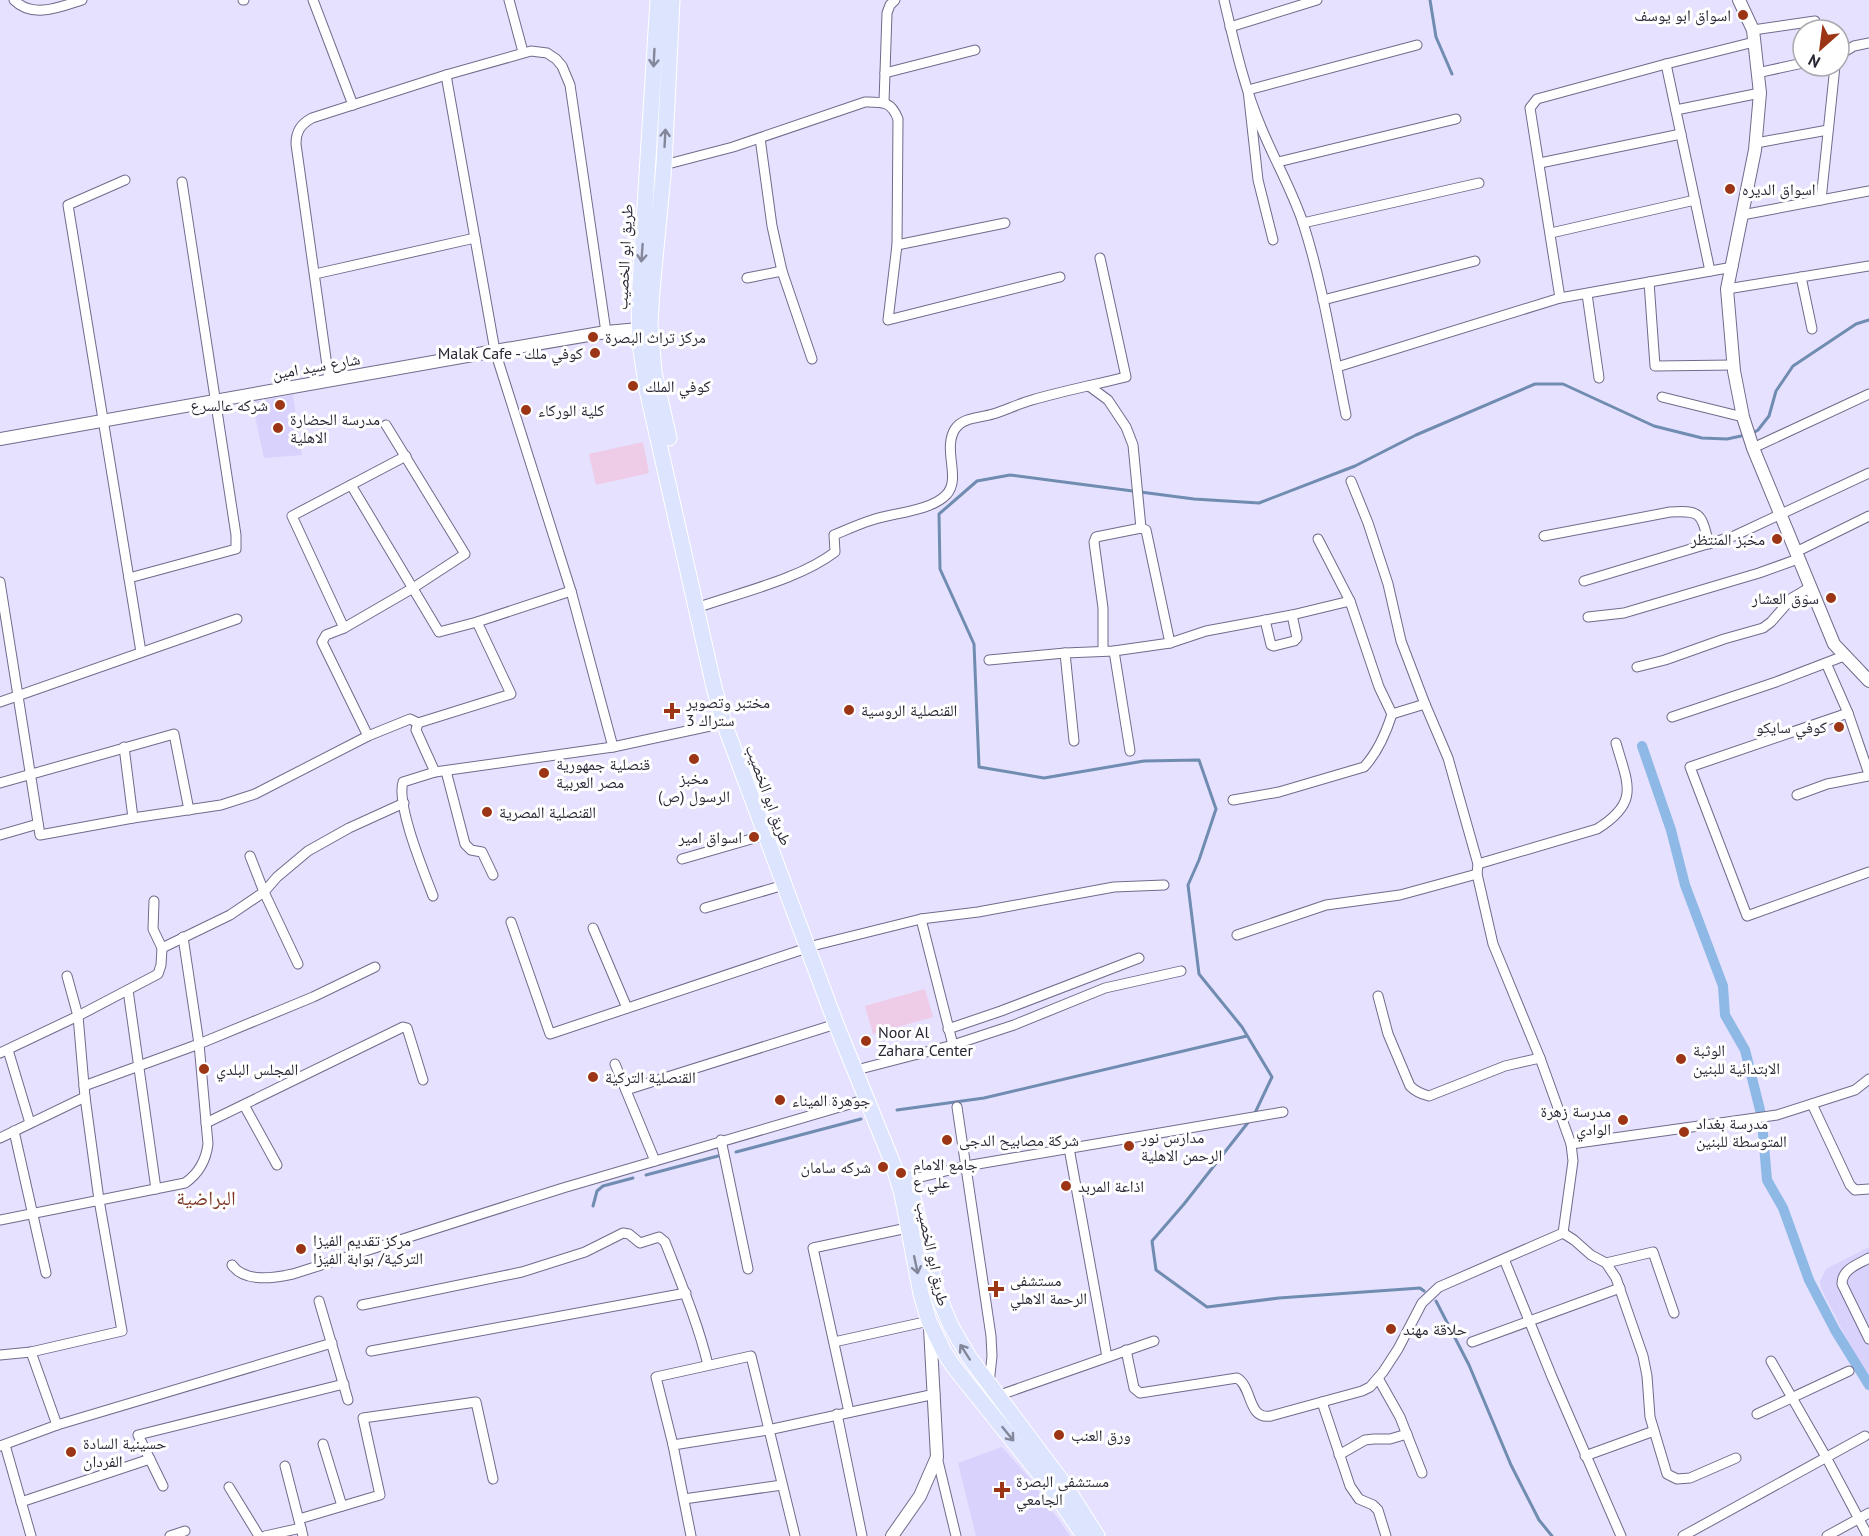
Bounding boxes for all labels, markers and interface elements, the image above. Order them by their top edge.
place label: اسواق ابو يوسف [1634,5,1731,26]
marker: اسواق ابو يوسف [1736,8,1750,22]
north arrow [1791,18,1851,78]
one-way arrow [649,48,660,68]
text: N [1805,50,1823,73]
one-way arrow [660,129,671,149]
place label: اسواق الديره [1742,179,1816,200]
marker: اسواق الديره [1723,182,1737,196]
street label: طريق ابو الخصيب [611,203,638,311]
one-way arrow [636,243,647,262]
place label: مركز تراث البصرة [605,327,706,347]
marker: مركز تراث البصرة [586,330,600,344]
place label: Malak Cafe - كوفي ملك [438,343,583,366]
marker: Malak Cafe - كوفي ملك [588,346,602,360]
street label: شارع سيد امين [270,348,362,385]
place label: كوفي الملك [645,376,711,399]
marker: كوفي الملك [626,379,640,393]
place label: شركه عالسرع [191,395,268,416]
marker: شركه عالسرع [273,398,287,412]
place label: كلية الوركاء [538,400,605,420]
marker: كلية الوركاء [519,403,533,417]
place label: مدرسة الحضارة الاهلية [290,409,380,447]
marker: مدرسة الحضارة الاهلية [271,421,285,435]
place label: مخبز المنتظر [1690,529,1765,549]
marker: مخبز المنتظر [1770,532,1784,546]
place label: سوق العشار [1751,588,1819,609]
marker: سوق العشار [1824,591,1838,605]
place label: مختبر وتصوير ستراك 3 [685,692,770,730]
place label: القنصلية الروسية [861,700,957,720]
marker: مختبر وتصوير ستراك 3 [663,702,681,720]
marker: القنصلية الروسية [842,703,856,717]
place label: كوفي سايكو [1756,717,1827,740]
marker: كوفي سايكو [1832,720,1846,734]
street label: طريق ابو الخصيب [741,742,797,849]
marker: مخبز الرسول (ص) [687,752,701,766]
place label: قنصلية جمهورية مصر العربية [556,754,650,792]
marker: قنصلية جمهورية مصر العربية [537,766,551,780]
place label: مخبز الرسول (ص) [658,768,730,807]
place label: القنصلية المصرية [499,802,596,822]
marker: القنصلية المصرية [480,805,494,819]
place label: اسواق امير [677,827,742,848]
marker: اسواق امير [747,830,761,844]
place label: Noor Al Zahara Center [878,1022,973,1060]
marker: Noor Al Zahara Center [859,1034,873,1048]
place label: الوثبة الابتدائية للبنين [1693,1040,1780,1079]
marker: الوثبة الابتدائية للبنين [1674,1052,1688,1066]
place label: المجلس البلدي [216,1059,298,1082]
marker: المجلس البلدي [197,1062,211,1076]
place label: القنصلية التركية [605,1067,696,1087]
marker: القنصلية التركية [586,1070,600,1084]
place label: جوهرة الميناء [792,1090,870,1110]
marker: جوهرة الميناء [773,1093,787,1107]
place label: مدرسة زهرة الوادي [1541,1101,1611,1142]
marker: مدرسة زهرة الوادي [1616,1113,1630,1127]
place label: مدرسة بغداد المتوسطة للبنين [1696,1113,1787,1152]
marker: مدرسة بغداد المتوسطة للبنين [1677,1125,1691,1139]
place label: مدارس نور الرحمن الاهلية [1140,1127,1222,1166]
place label: شركة مصابيح الدجى [959,1130,1079,1151]
marker: شركة مصابيح الدجى [940,1133,954,1147]
marker: مدارس نور الرحمن الاهلية [1122,1139,1136,1153]
place label: جامع الامام علي ع [913,1154,978,1195]
place label: شركه سامان [801,1157,871,1178]
marker: شركه سامان [876,1160,890,1174]
marker: جامع الامام علي ع [894,1166,908,1180]
place label: اذاعة المربد [1078,1176,1144,1196]
marker: اذاعة المربد [1059,1179,1073,1193]
district label: البراضية [176,1185,236,1211]
street label: طريق ابو الخصيب [911,1200,954,1308]
place label: مركز تقديم الفيزا التركية/ بوابة الفيزا [313,1230,423,1268]
marker: مركز تقديم الفيزا التركية/ بوابة الفيزا [294,1242,308,1256]
one-way arrow [911,1255,922,1275]
place label: مستشفى الرحمة الاهلي [1010,1270,1087,1311]
marker: مستشفى الرحمة الاهلي [987,1280,1005,1298]
place label: حلاقة مهند [1403,1319,1467,1339]
marker: حلاقة مهند [1384,1322,1398,1336]
one-way arrow [959,1344,971,1361]
one-way arrow [1001,1425,1014,1441]
place label: ورق العنب [1071,1425,1131,1446]
marker: ورق العنب [1052,1428,1066,1442]
place label: حسينية السادة الفردان [83,1433,167,1472]
marker: حسينية السادة الفردان [64,1445,78,1459]
place label: مستشفى البصرة الجامعي [1016,1471,1109,1512]
marker: مستشفى البصرة الجامعي [993,1481,1011,1499]

